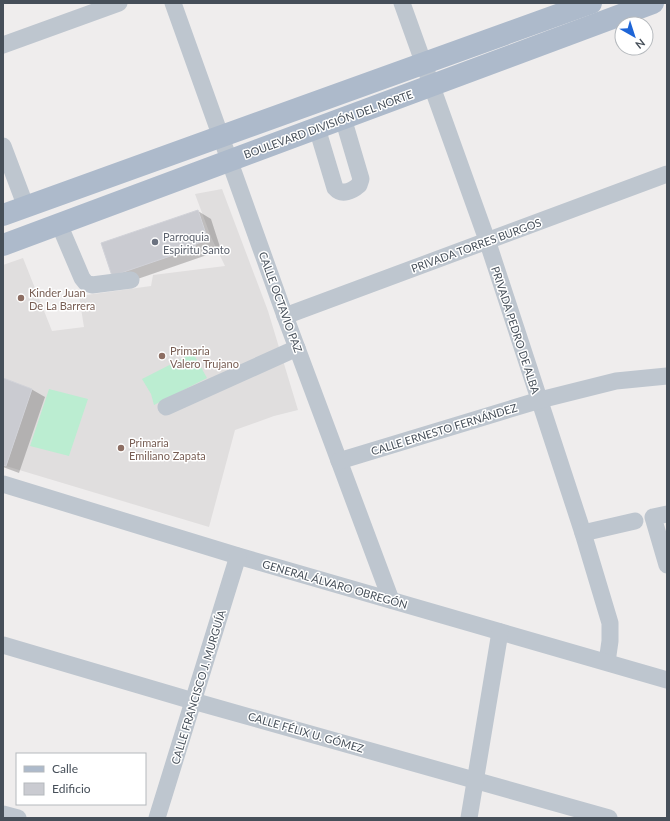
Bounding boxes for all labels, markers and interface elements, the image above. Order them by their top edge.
north arrow [614,16,654,56]
text: N [633,36,648,52]
street label: BOULEVARD DIVISIÓN DEL NORTE [242,87,414,161]
street label: PRIVADA TORRES BURGOS [409,215,543,275]
place label: Parroquia Espiritu Santo [163,230,230,256]
marker: Parroquia Espiritu Santo [150,237,160,247]
street label: CALLE OCTAVIO PAZ [257,250,305,355]
street label: PRIVADA PEDRO DE ALBA [489,265,543,396]
place label: Kinder Juan De La Barrera [29,286,95,312]
marker: Kinder Juan De La Barrera [16,293,26,303]
place label: Primaria Valero Trujano [170,344,239,370]
marker: Primaria Valero Trujano [157,351,167,361]
street label: CALLE ERNESTO FERNÁNDEZ [369,400,519,457]
place label: Primaria Emiliano Zapata [129,436,206,462]
marker: Primaria Emiliano Zapata [116,443,126,453]
street label: GENERAL ÁLVARO OBREGÓN [261,557,409,611]
street label: CALLE FRANCISCO J. MURGUÍA [168,608,228,766]
street label: CALLE FÉLIX U. GÓMEZ [247,709,366,755]
legend [16,753,146,805]
text: Calle [52,761,78,776]
text: Edificio [52,781,91,796]

